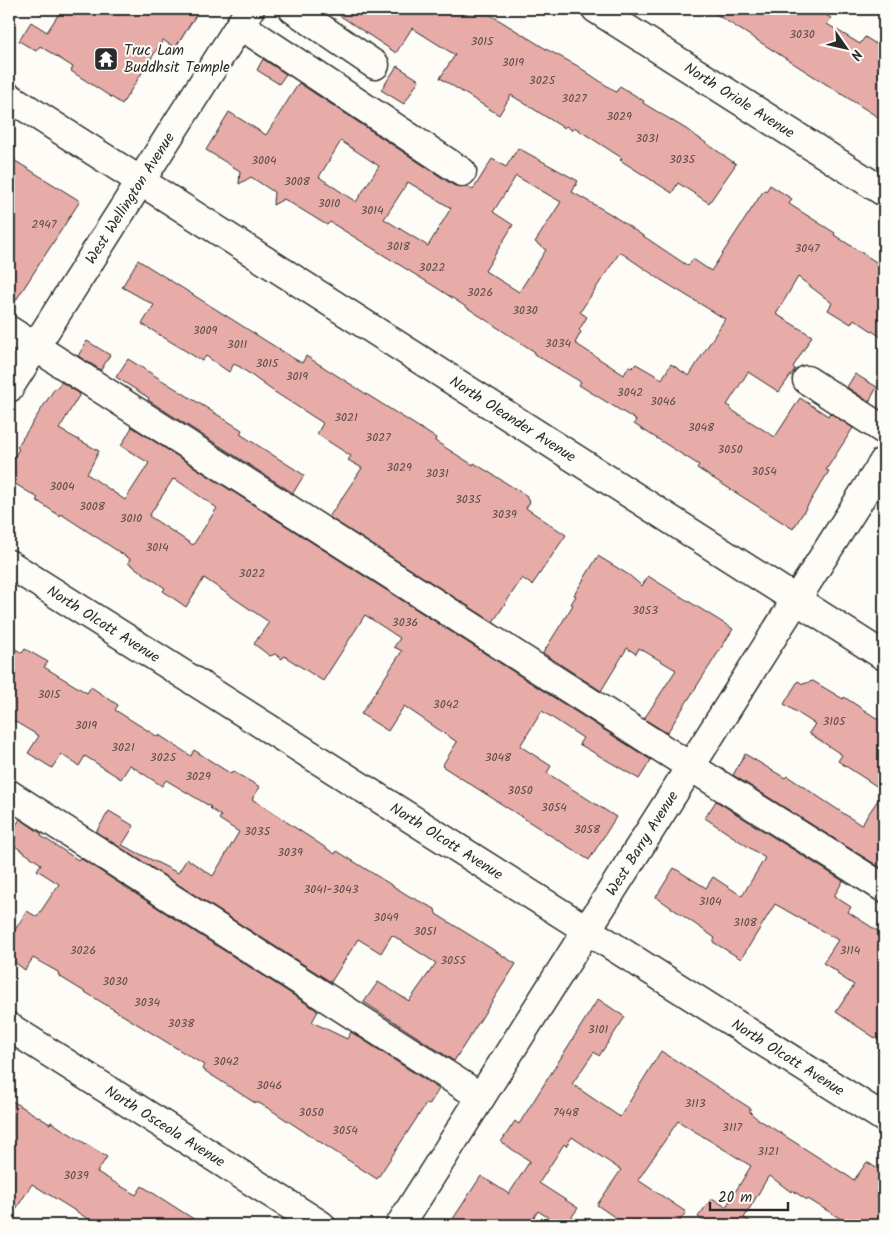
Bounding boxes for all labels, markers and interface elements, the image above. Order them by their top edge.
north arrow [820,22,870,72]
house number: 3030 [789,25,815,44]
house number: 3015 [470,32,495,51]
place label: Truc Lam Buddhsit Temple [124,39,230,80]
text: N [844,45,868,65]
temple icon: Truc Lam Buddhsit Temple [93,46,119,72]
house number: 3019 [502,53,524,72]
street label: North Oriole Avenue [679,57,799,145]
house number: 3025 [529,71,557,90]
house number: 3027 [561,89,587,108]
house number: 3029 [606,107,632,126]
street label: West Wellington Avenue [80,128,182,269]
house number: 3031 [635,129,659,148]
house number: 3035 [669,150,697,169]
house number: 3004 [251,151,277,170]
house number: 3008 [284,172,311,191]
house number: 3010 [318,194,340,213]
house number: 3014 [360,201,384,220]
house number: 2947 [32,215,57,234]
house number: 3018 [386,237,411,256]
house number: 3047 [795,239,820,258]
house number: 3022 [419,258,445,277]
house number: 3026 [467,283,493,302]
house number: 3030 [512,301,538,320]
house number: 3009 [193,321,217,340]
house number: 3034 [545,334,572,353]
house number: 3011 [227,335,247,354]
house number: 3015 [255,354,280,373]
house number: 3019 [286,367,308,386]
street label: North Oleander Avenue [444,370,581,469]
house number: 3042 [617,383,643,402]
house number: 3046 [650,392,676,411]
house number: 3021 [334,408,358,427]
house number: 3048 [688,418,715,437]
house number: 3027 [365,428,391,447]
house number: 3050 [717,440,743,459]
house number: 3029 [386,458,412,477]
house number: 3054 [751,462,777,481]
house number: 3031 [425,464,449,483]
house number: 3004 [49,477,75,496]
house number: 3035 [455,490,483,509]
house number: 3008 [79,497,106,516]
house number: 3039 [491,505,517,524]
house number: 3010 [120,509,142,528]
house number: 3014 [145,538,169,557]
house number: 3022 [239,564,265,583]
street label: North Olcott Avenue [42,580,165,670]
house number: 3053 [632,601,658,620]
house number: 3036 [392,613,418,632]
house number: 3015 [37,685,62,704]
house number: 3042 [433,695,459,714]
house number: 3105 [822,712,847,731]
house number: 3019 [75,716,97,735]
house number: 3021 [111,738,135,757]
house number: 3025 [150,748,178,767]
house number: 3048 [485,748,512,767]
house number: 3029 [185,767,211,786]
house number: 3050 [507,781,533,800]
street label: West Barry Avenue [600,786,685,901]
street label: North Olcott Avenue [385,797,508,887]
house number: 3054 [541,798,567,817]
house number: 3058 [574,820,601,839]
house number: 3035 [244,822,272,841]
house number: 3039 [277,843,303,862]
house number: 3041-3043 [303,880,359,899]
house number: 3104 [698,892,722,911]
house number: 3049 [373,908,399,927]
house number: 3108 [733,913,758,932]
house number: 3051 [413,922,437,941]
house number: 3026 [70,941,96,960]
house number: 3114 [839,941,861,960]
house number: 3055 [440,951,467,970]
house number: 3030 [102,972,128,991]
house number: 3034 [134,993,161,1012]
street label: North Olcott Avenue [726,1013,849,1103]
house number: 3038 [168,1014,195,1033]
house number: 3101 [588,1020,608,1039]
house number: 3042 [213,1052,239,1071]
house number: 3046 [256,1076,282,1095]
street label: North Osceola Avenue [100,1080,230,1174]
house number: 3113 [684,1094,706,1113]
house number: 3050 [298,1103,324,1122]
house number: 7448 [553,1103,580,1122]
house number: 3117 [722,1118,742,1137]
house number: 3054 [332,1121,358,1140]
house number: 3121 [757,1142,779,1161]
house number: 3039 [63,1166,89,1185]
scale bar [710,1179,788,1211]
text: 20 m [718,1186,752,1210]

